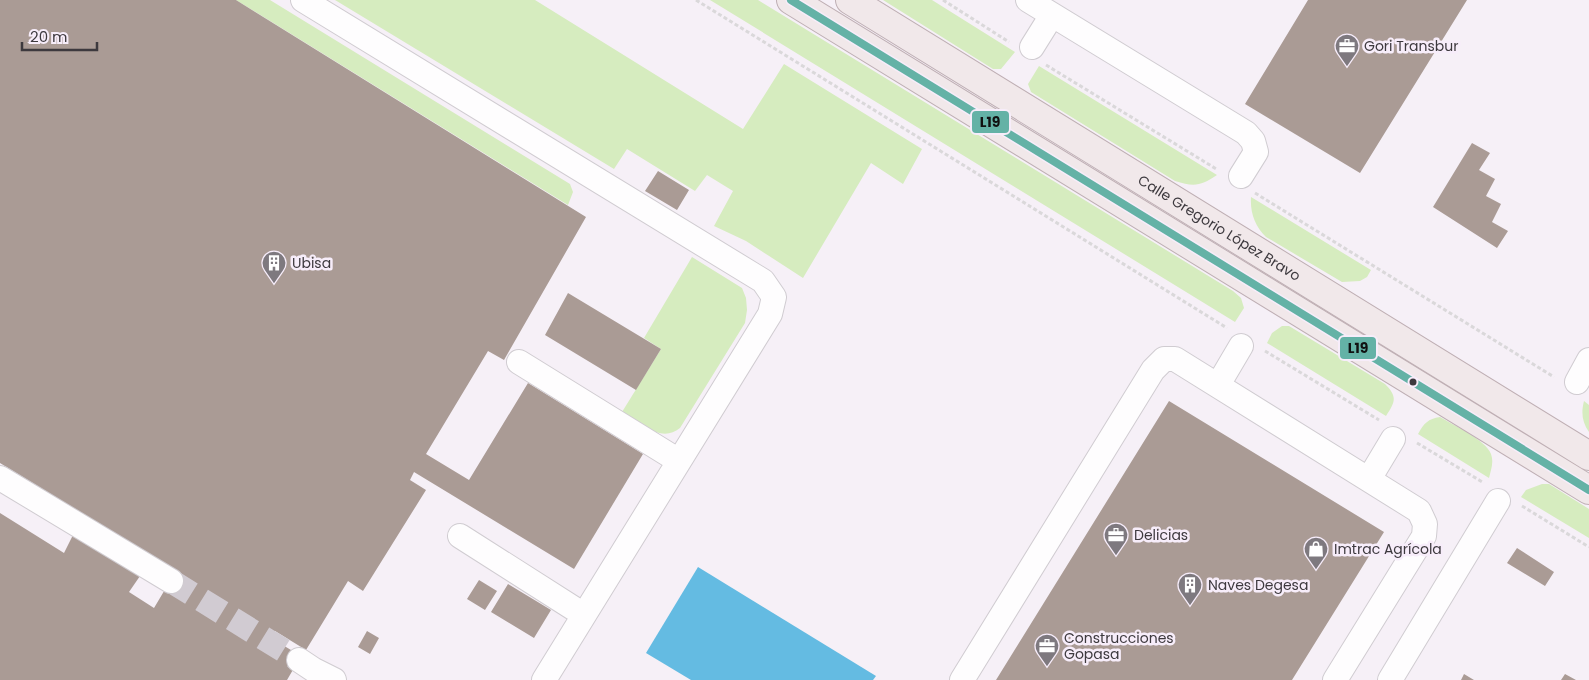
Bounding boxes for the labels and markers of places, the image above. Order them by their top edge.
office icon: Gori Transbur [1334,33,1360,67]
place label: Gori Transbur [1364,36,1458,56]
building icon: Ubisa [261,250,287,284]
place label: Ubisa [292,253,331,273]
unlabelled marker [1408,377,1418,387]
office icon: Delicias [1103,522,1129,556]
place label: Delicias [1134,525,1188,545]
shop icon: Imtrac Agrícola [1303,536,1329,570]
place label: Imtrac Agrícola [1334,539,1442,559]
building icon: Naves Degesa [1177,572,1203,606]
place label: Naves Degesa [1208,575,1308,595]
place label: Construcciones Gopasa [1064,628,1174,664]
office icon: Construcciones Gopasa [1034,633,1060,667]

